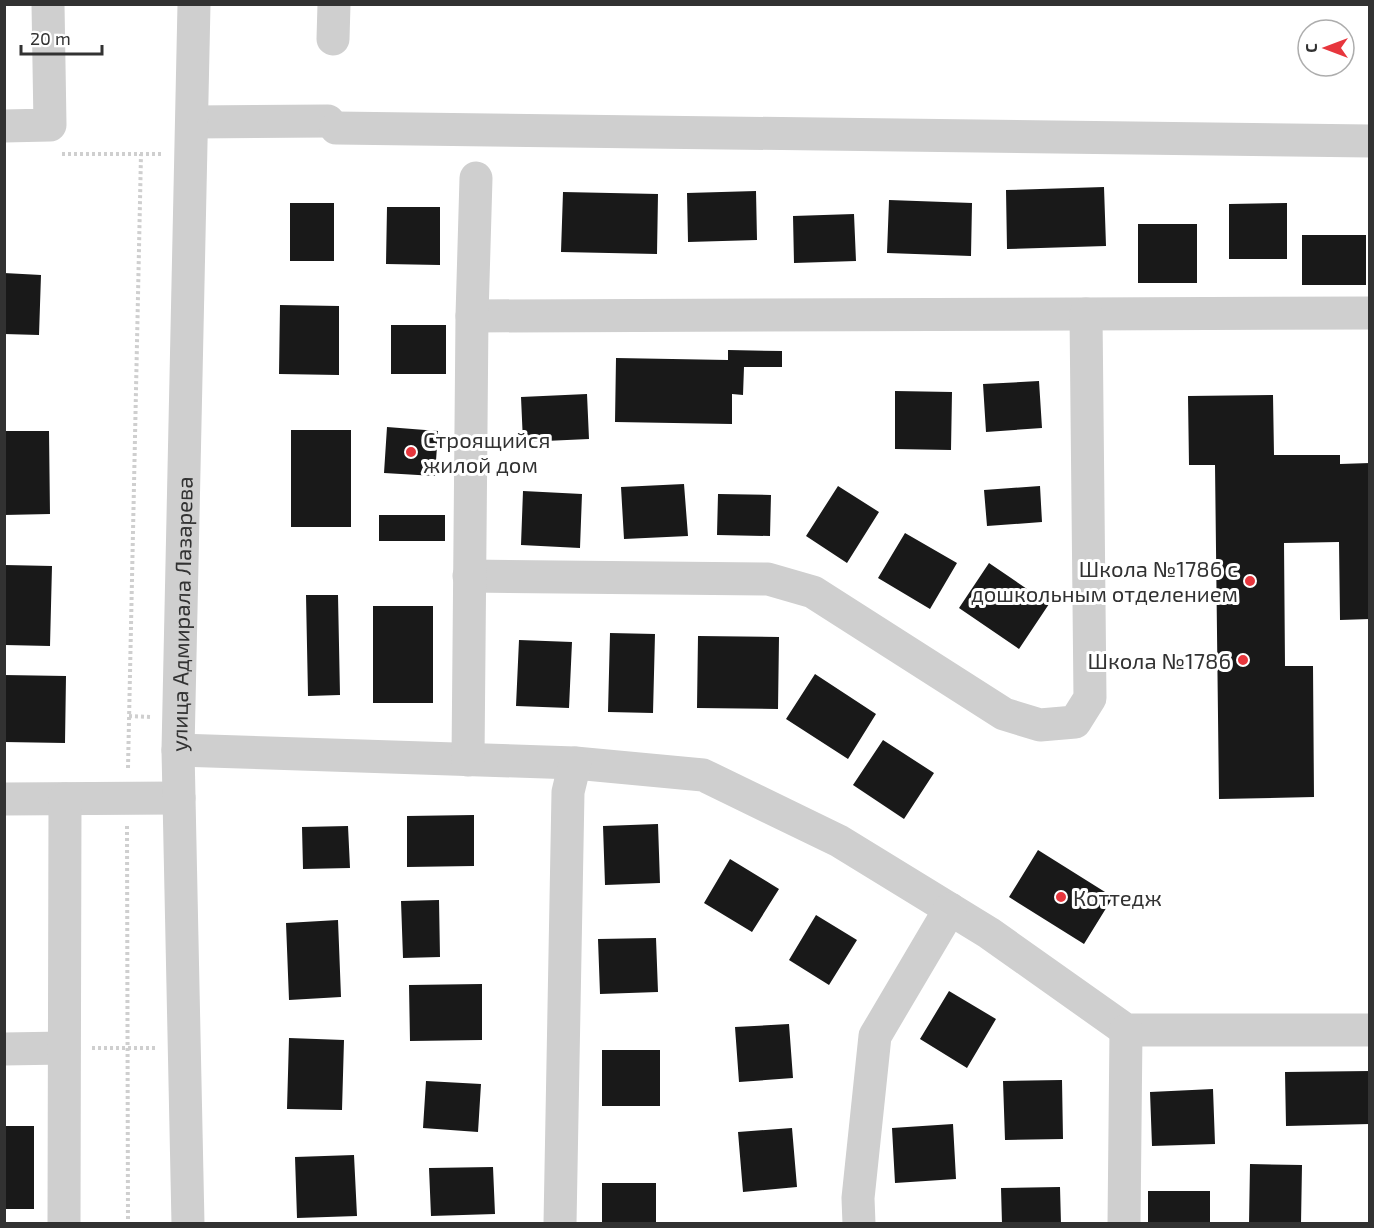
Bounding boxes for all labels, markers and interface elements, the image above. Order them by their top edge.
scale bar [21,18,102,56]
north arrow [1296,18,1356,78]
text: 20 m [30,27,71,49]
text: С [1301,43,1320,53]
place label: Строящийся жилой дом [423,426,551,477]
marker: Строящийся жилой дом [404,445,418,459]
street label: улица Адмирала Лазарева [165,476,197,752]
place label: Школа №1786 с дошкольным отделением [971,555,1238,606]
marker: Школа №1786 с дошкольным отделением [1243,574,1257,588]
place label: Школа №1786 [1088,647,1231,673]
marker: Школа №1786 [1236,653,1250,667]
place label: Коттедж [1073,884,1162,910]
marker: Коттедж [1054,890,1068,904]

